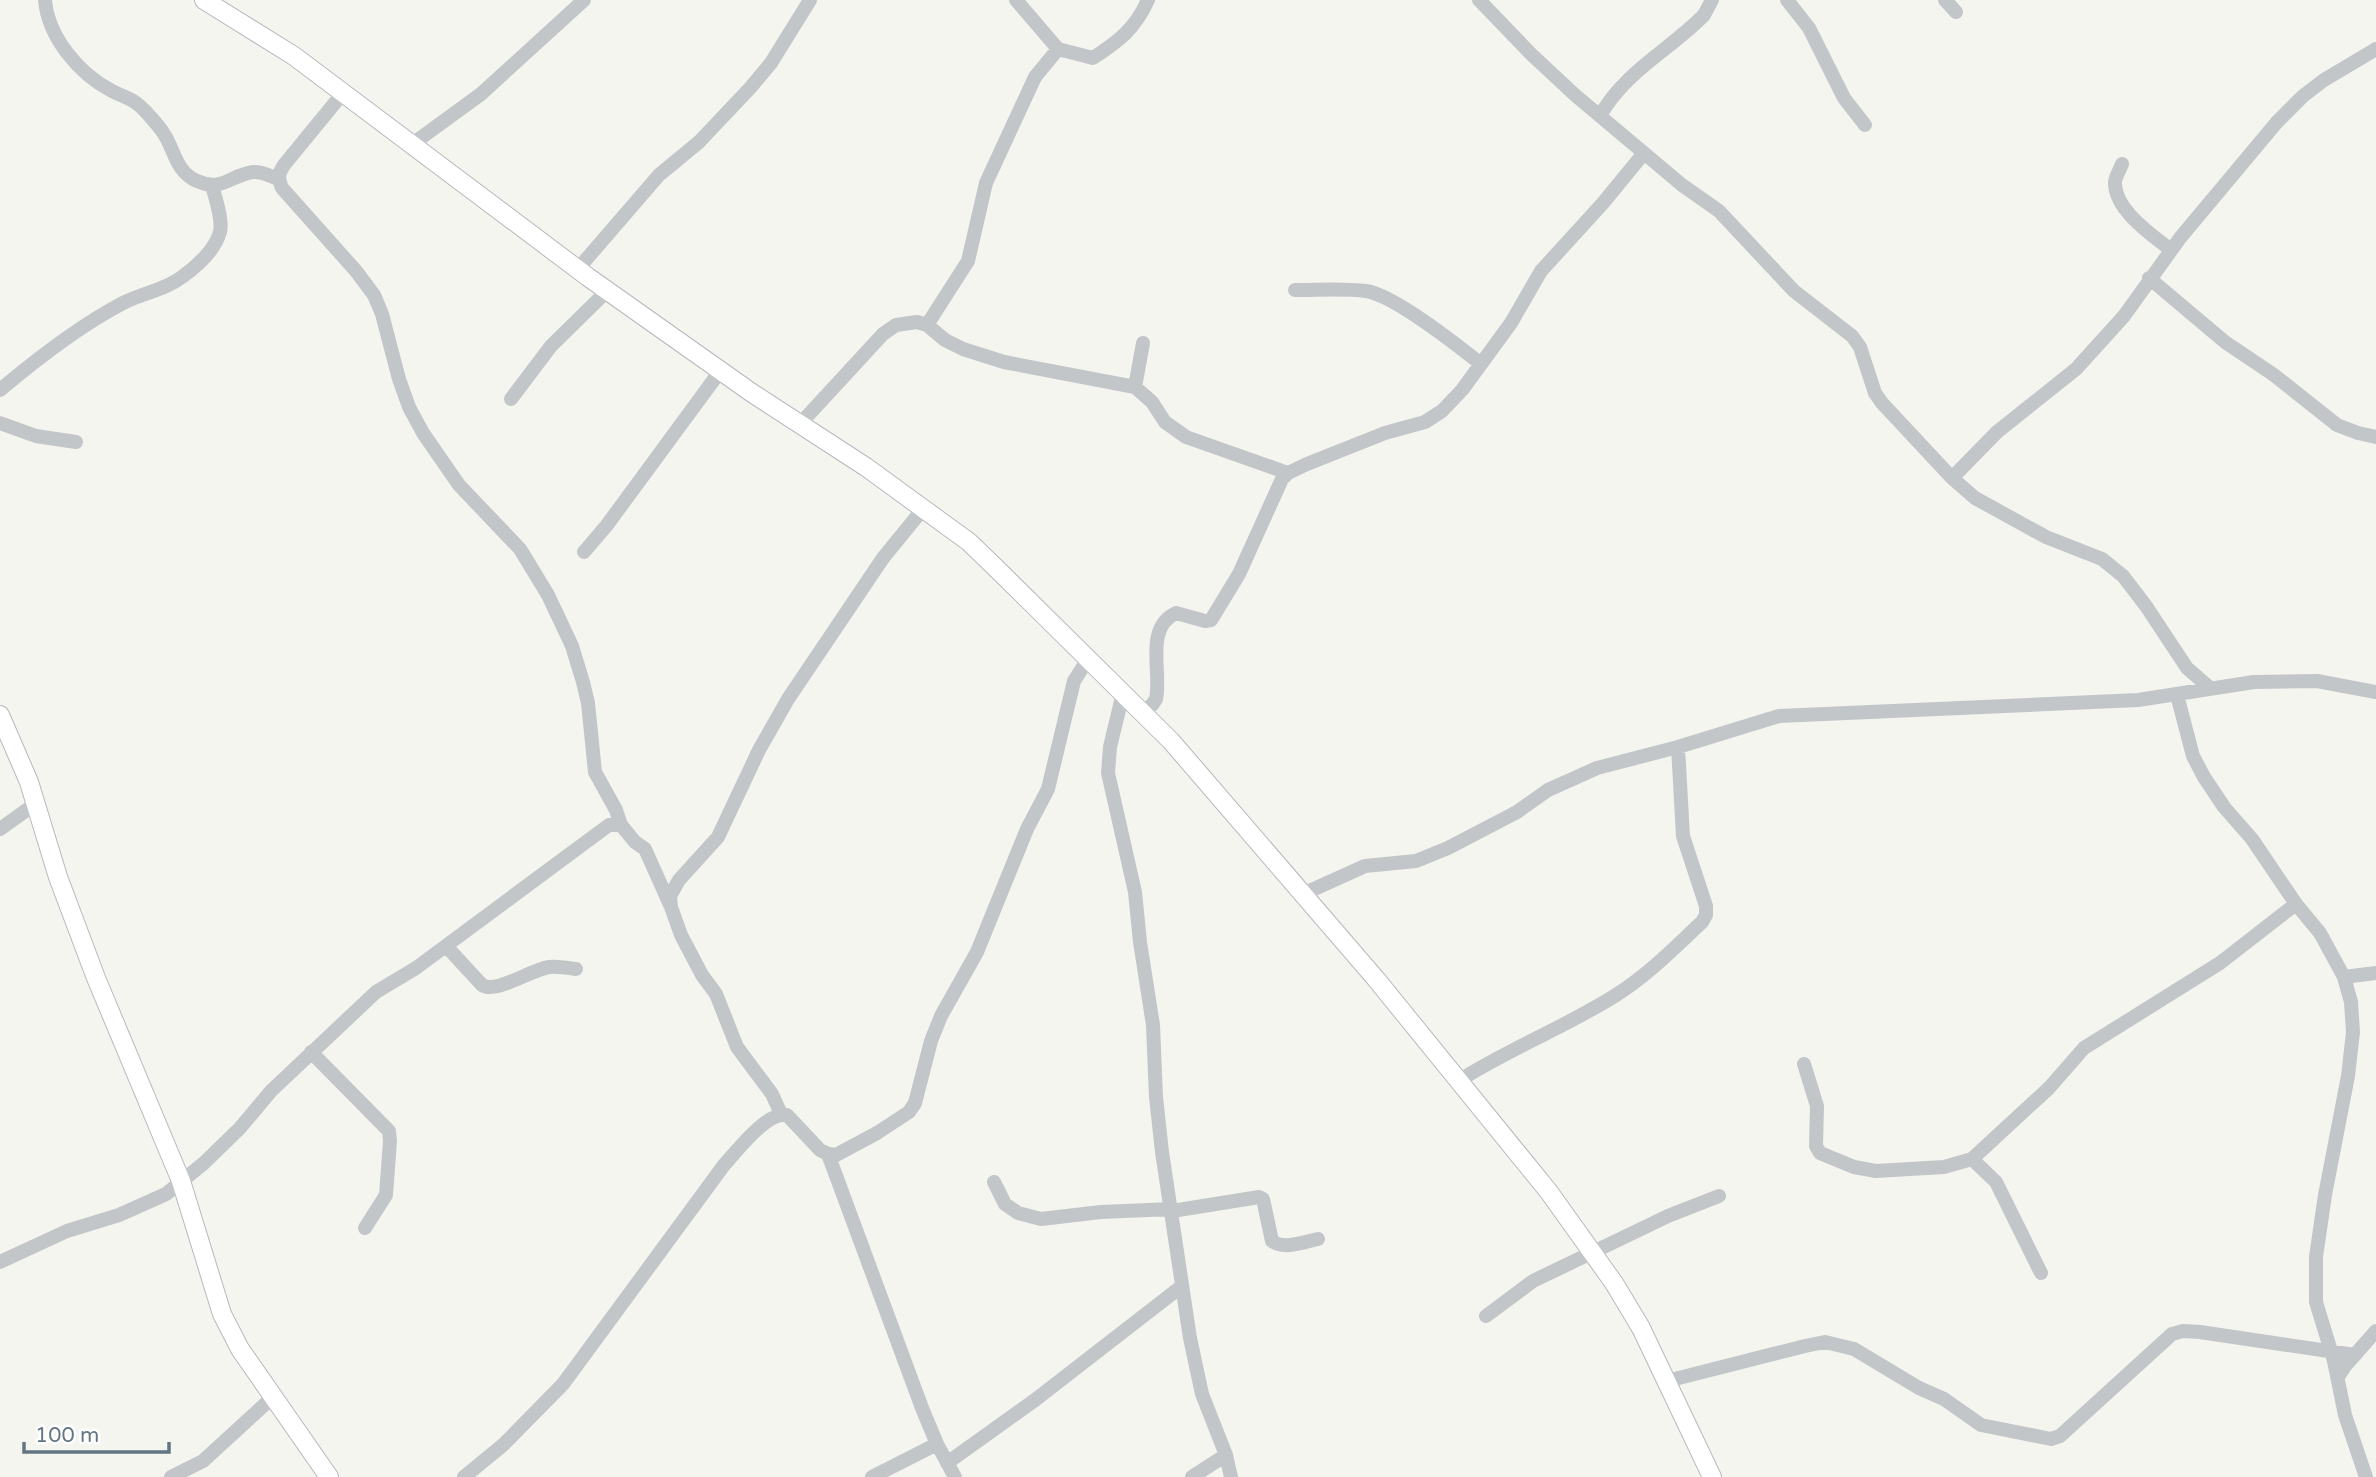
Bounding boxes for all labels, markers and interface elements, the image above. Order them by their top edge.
scale bar [24,1410,170,1454]
text: 100 m [35,1423,99,1448]

